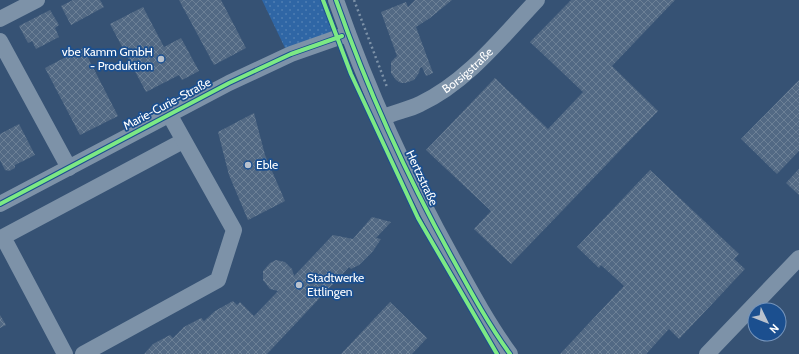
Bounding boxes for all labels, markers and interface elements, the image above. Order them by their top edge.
place label: vbe Kamm GmbH - Produktion [62,44,153,73]
street label: Borsigstraße [439,44,496,96]
marker: vbe Kamm GmbH - Produktion [156,54,166,64]
street label: Marie-Curie-Straße [120,74,213,133]
street label: Hertzstraße [403,148,442,208]
place label: Eble [256,157,278,172]
marker: Eble [243,160,253,170]
place label: Stadtwerke Ettlingen [307,270,364,299]
marker: Stadtwerke Ettlingen [294,280,304,290]
north arrow [747,302,787,342]
text: N [767,321,782,336]

